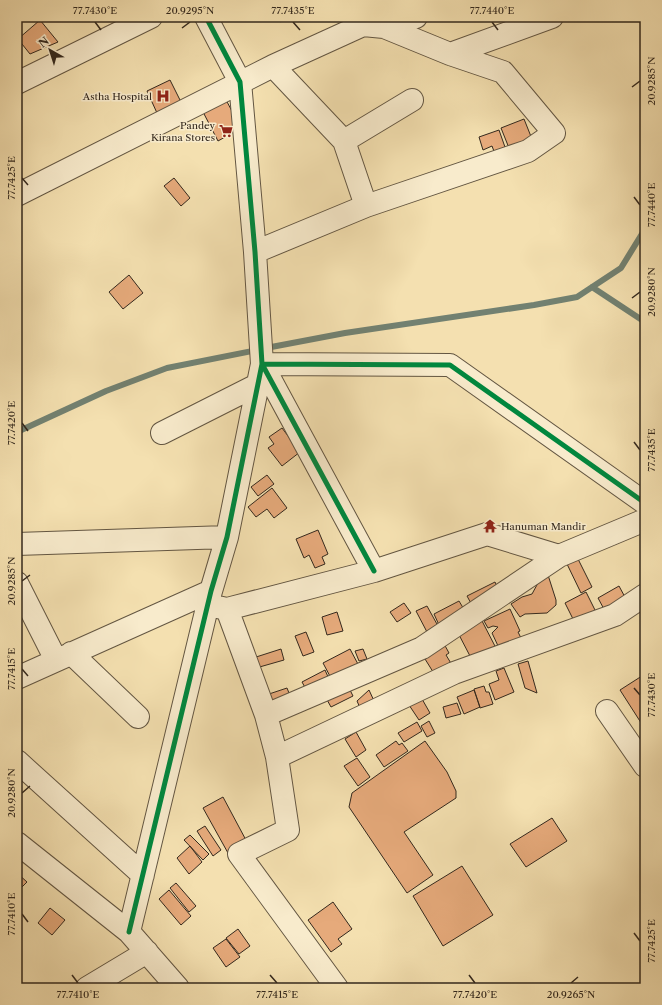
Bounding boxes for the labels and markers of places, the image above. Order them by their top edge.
hospital icon: Astha Hospital [155,88,171,104]
place label: Astha Hospital [82,90,152,103]
place label: Pandey Kirana Stores [151,119,215,144]
supermarket icon: Pandey Kirana Stores [218,123,234,139]
temple icon: Hanuman Mandir [482,518,498,534]
place label: Hanuman Mandir [501,520,586,533]

